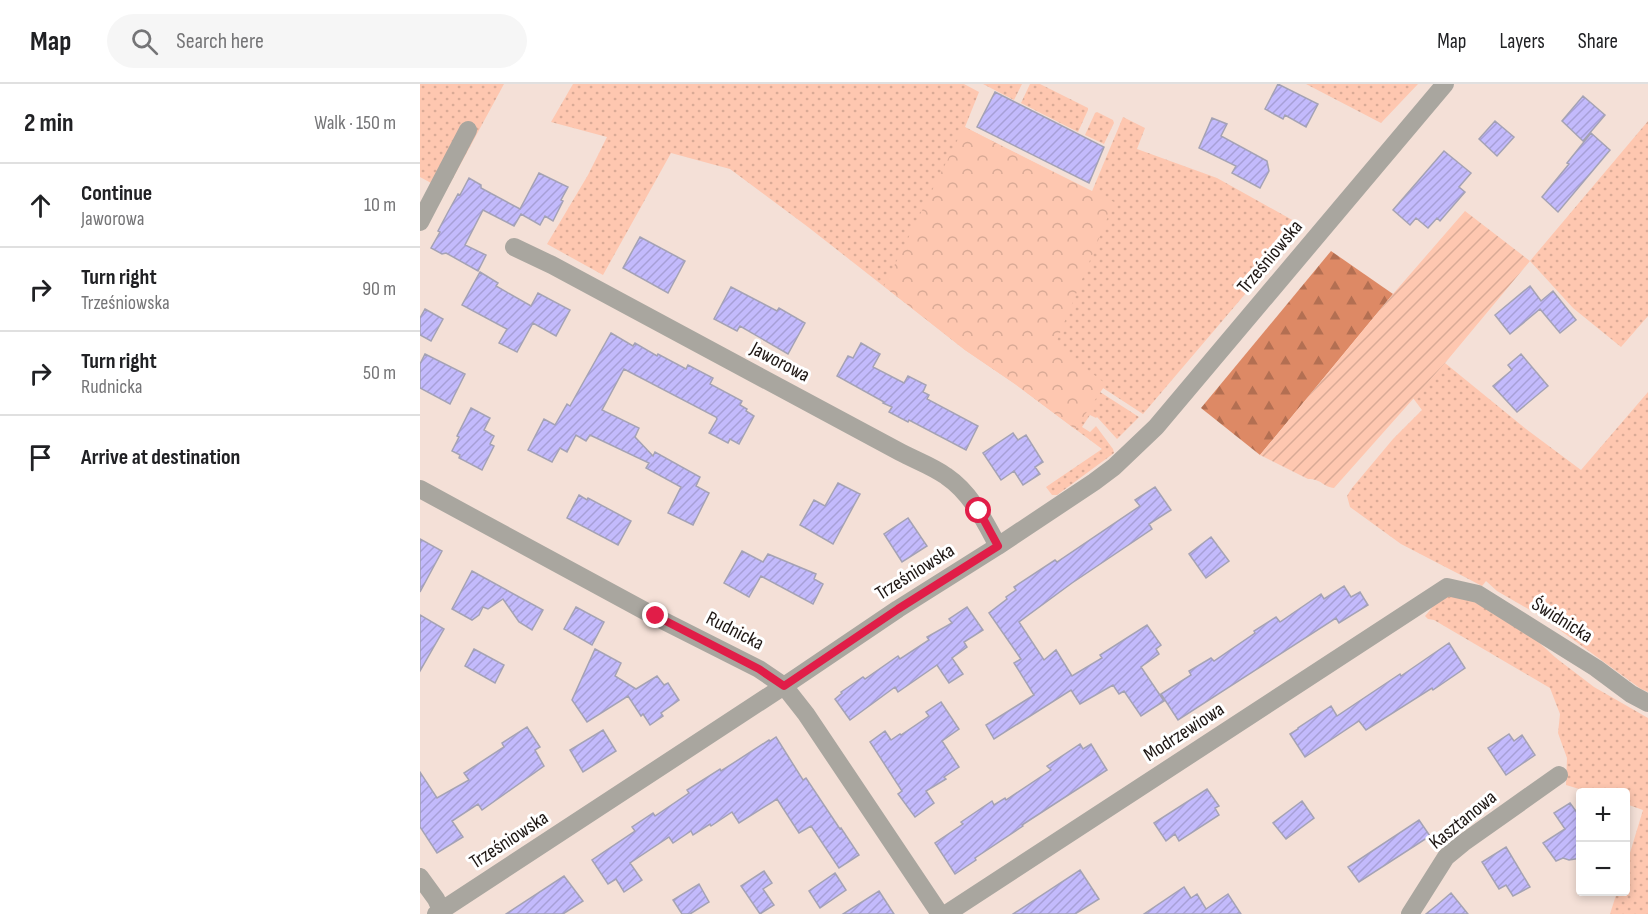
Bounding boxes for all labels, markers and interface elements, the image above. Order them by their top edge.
search box [107,14,527,68]
text: Map [30,25,71,58]
icon: search [128,25,161,58]
text: Search here [176,28,264,55]
text: Map [1437,29,1466,54]
text: Layers [1499,29,1545,54]
text: Share [1578,29,1618,54]
text: 2 min [24,108,74,139]
text: Walk · 150 m [314,111,396,135]
text: Continue [81,180,152,207]
icon: ahead [24,189,57,222]
text: 10 m [364,193,396,217]
text: Jaworowa [81,207,144,231]
street label: Trześniowska [1232,215,1308,299]
text: Turn right [81,264,157,291]
icon: right [24,273,57,306]
text: 90 m [362,277,396,301]
text: Trześniowska [81,291,170,315]
street label: Jaworowa [745,336,814,387]
text: Turn right [81,348,157,375]
icon: right [24,357,57,390]
text: 50 m [363,361,396,385]
text: Rudnicka [81,375,143,399]
icon: arrive [24,441,57,474]
text: Arrive at destination [81,444,240,471]
route start [965,497,991,523]
street label: Trześniowska [871,538,959,606]
street label: Świdnicka [1527,592,1597,648]
route end [642,602,668,628]
street label: Rudnicka [702,606,768,656]
street label: Modrzewiowa [1139,697,1229,767]
street label: Kasztanowa [1424,786,1502,854]
map controls [1576,788,1630,896]
button: + [1576,788,1630,842]
street label: Trześniowska [465,806,553,874]
button: − [1576,842,1630,896]

